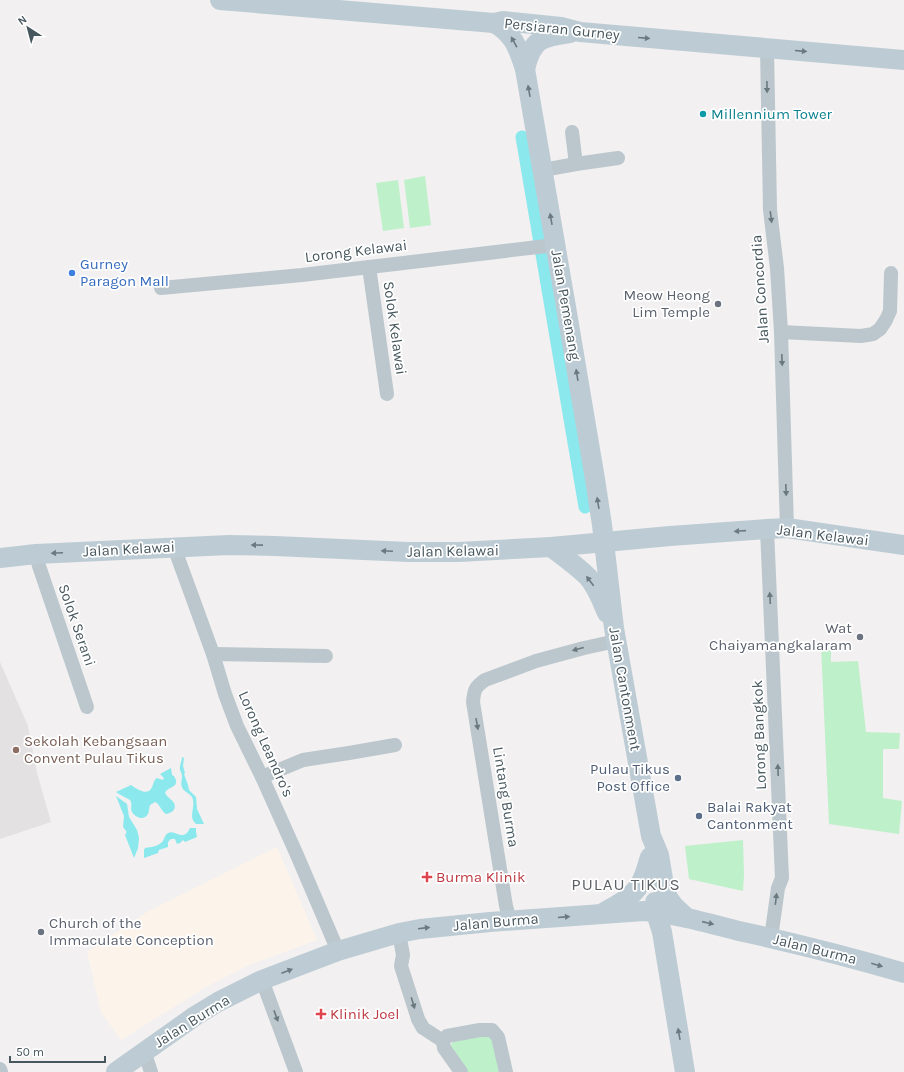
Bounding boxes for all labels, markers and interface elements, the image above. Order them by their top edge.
north arrow [8,8,48,48]
text: N [15,13,29,28]
street label: Persiaran Gurney [503,14,621,44]
one-way arrow [638,34,650,41]
one-way arrow [511,37,517,48]
one-way arrow [795,48,807,55]
one-way arrow [764,81,771,93]
one-way arrow [526,85,532,97]
place label: Millennium Tower [711,105,833,123]
marker: Millennium Tower [698,109,708,119]
one-way arrow [768,211,774,223]
one-way arrow [548,213,554,225]
street label: Jalan Concordia [747,234,773,344]
street label: Lorong Kelawai [304,236,408,266]
street label: Jalan Pemenang [547,248,585,362]
place label: Gurney Paragon Mall [80,255,169,290]
marker: Gurney Paragon Mall [67,268,77,278]
street label: Solok Kelawai [380,280,410,376]
place label: Meow Heong Lim Temple [624,286,711,321]
marker: Meow Heong Lim Temple [713,299,723,309]
one-way arrow [778,354,785,366]
one-way arrow [574,369,580,381]
one-way arrow [783,484,789,497]
one-way arrow [595,497,601,509]
street label: Jalan Kelawai [776,520,870,550]
one-way arrow [734,527,746,534]
street label: Jalan Kelawai [82,538,176,560]
street label: Jalan Kelawai [407,541,499,561]
one-way arrow [250,542,263,548]
one-way arrow [381,548,393,555]
one-way arrow [50,550,63,556]
one-way arrow [585,575,594,586]
street label: Solok Serani [55,582,99,668]
one-way arrow [767,591,773,604]
place label: Wat Chaiyamangkalaram [709,619,852,654]
street label: Jalan Cantonment [605,626,645,753]
marker: Wat Chaiyamangkalaram [855,632,865,642]
one-way arrow [572,647,585,653]
street label: Lorong Bangkok [748,680,770,790]
street label: Lorong Leandro's [235,688,297,800]
one-way arrow [474,718,480,730]
place label: Sekolah Kebangsaan Convent Pulau Tikus [24,732,167,767]
marker: Sekolah Kebangsaan Convent Pulau Tikus [11,745,21,755]
street label: Lintang Burma [489,745,523,849]
place label: Pulau Tikus Post Office [590,760,670,795]
one-way arrow [774,764,781,776]
marker: Pulau Tikus Post Office [673,773,683,783]
place label: Balai Rakyat Cantonment [707,798,793,833]
marker: Balai Rakyat Cantonment [694,811,704,821]
place label: Burma Klinik [436,868,525,886]
marker: Burma Klinik [421,871,433,883]
district label: PULAU TIKUS [571,874,681,894]
one-way arrow [773,893,779,905]
street label: Jalan Burma [453,909,539,935]
one-way arrow [558,913,570,920]
place label: Church of the Immaculate Conception [49,914,214,949]
one-way arrow [702,921,714,927]
one-way arrow [418,925,430,932]
marker: Church of the Immaculate Conception [36,927,46,937]
street label: Jalan Burma [771,930,859,968]
one-way arrow [871,962,883,968]
one-way arrow [281,967,293,973]
street label: Jalan Burma [151,991,233,1051]
one-way arrow [410,998,416,1010]
place label: Klinik Joel [330,1005,399,1023]
marker: Klinik Joel [315,1008,327,1020]
one-way arrow [273,1011,279,1023]
one-way arrow [675,1027,681,1040]
scale bar [10,1038,105,1064]
text: 50 m [16,1045,44,1059]

